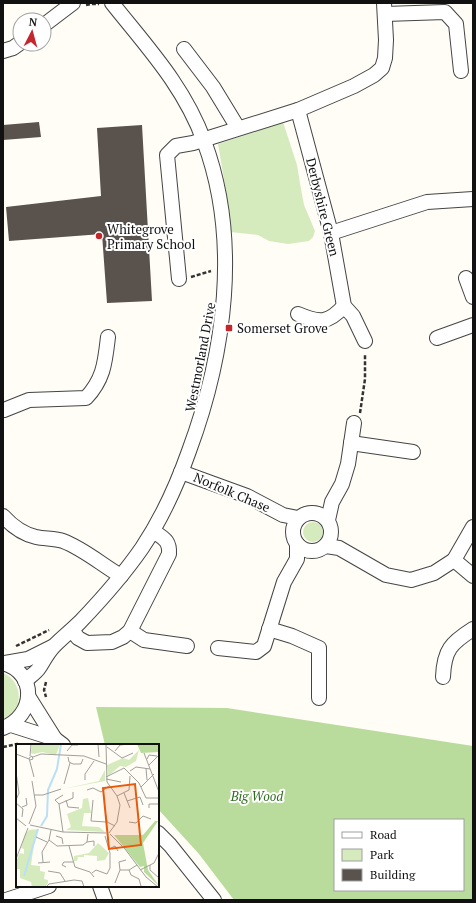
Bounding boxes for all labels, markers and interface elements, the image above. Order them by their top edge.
north arrow [12,12,52,52]
text: N [28,15,39,30]
street label: Derbyshire Green [302,156,344,258]
place label: Whitegrove Primary School [107,220,195,253]
marker: Whitegrove Primary School [94,231,104,241]
street label: Westmorland Drive [181,301,219,413]
place label: Somerset Grove [237,319,328,337]
marker: Somerset Grove [224,323,234,333]
street label: Norfolk Chase [191,468,273,516]
inset map [16,744,159,887]
park label: Big Wood [230,787,284,805]
legend [334,819,464,891]
text: Road [370,827,397,842]
text: Park [370,847,395,862]
text: Building [370,867,416,882]

